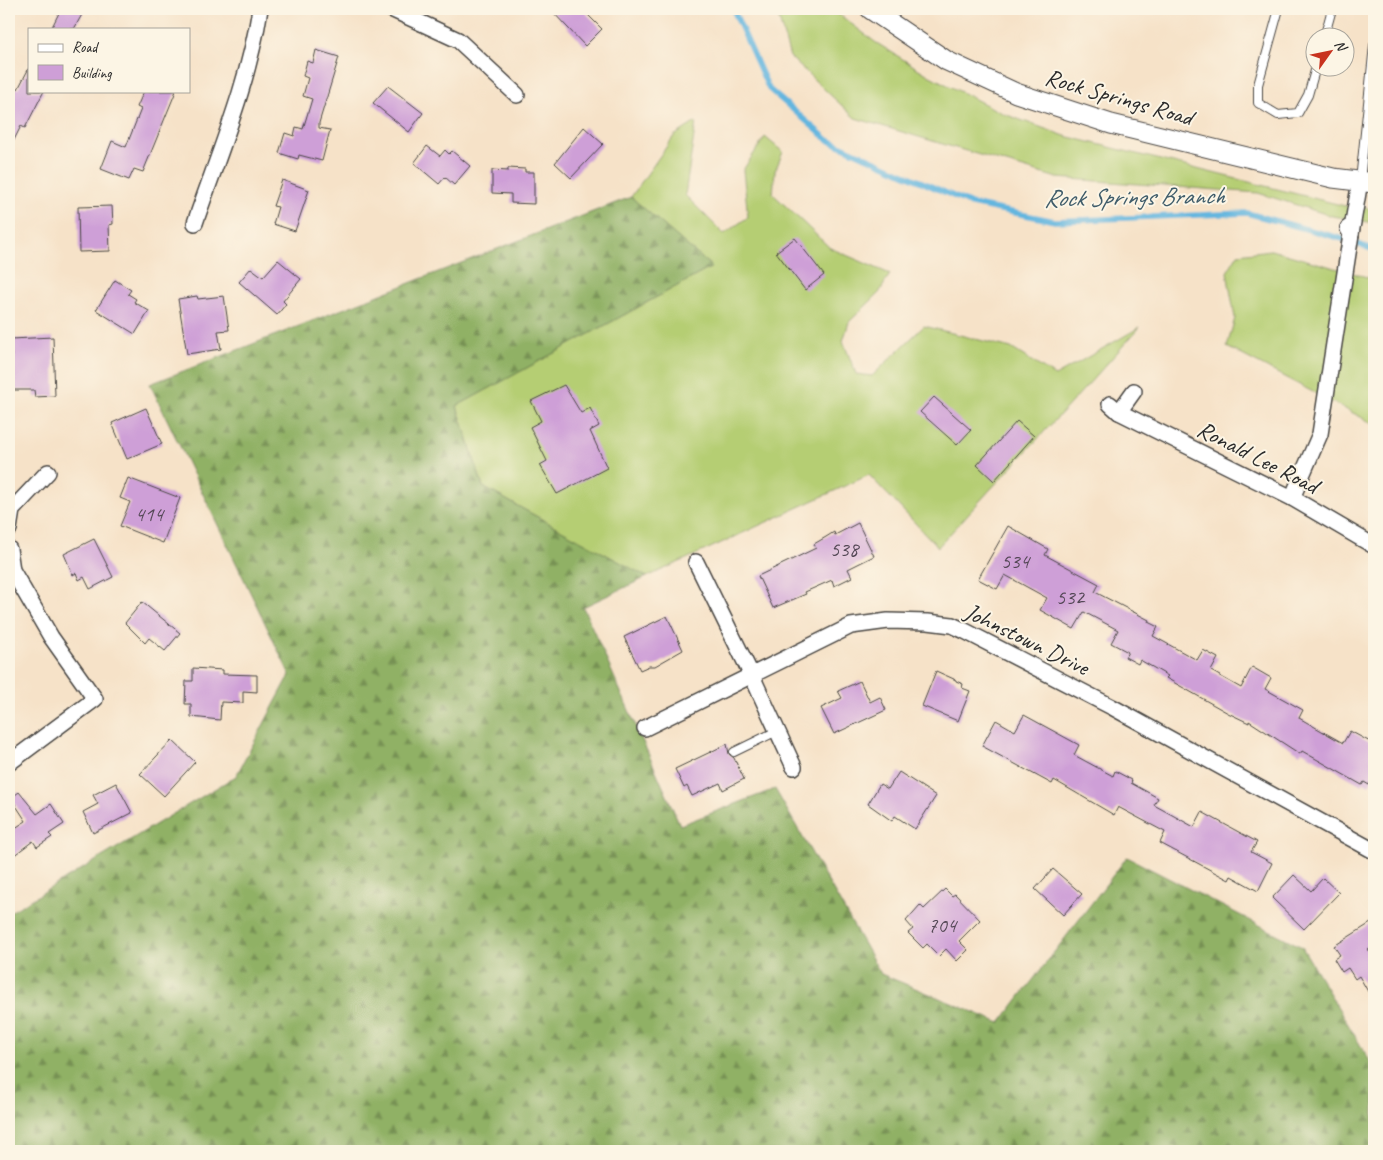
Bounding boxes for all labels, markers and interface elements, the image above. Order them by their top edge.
legend [28,28,190,92]
north arrow [1306,28,1356,78]
text: N [1331,37,1351,55]
text: Road [72,38,99,57]
street label: Rock Springs Road [1042,62,1200,133]
text: Building [72,64,112,83]
water label: Rock Springs Branch [1043,179,1226,215]
street label: Ronald Lee Road [1192,414,1327,502]
house number: 414 [135,501,166,527]
house number: 538 [830,536,861,562]
house number: 534 [1001,548,1032,574]
house number: 532 [1056,584,1086,610]
street label: Johnstown Drive [959,596,1096,683]
house number: 704 [928,912,959,938]

